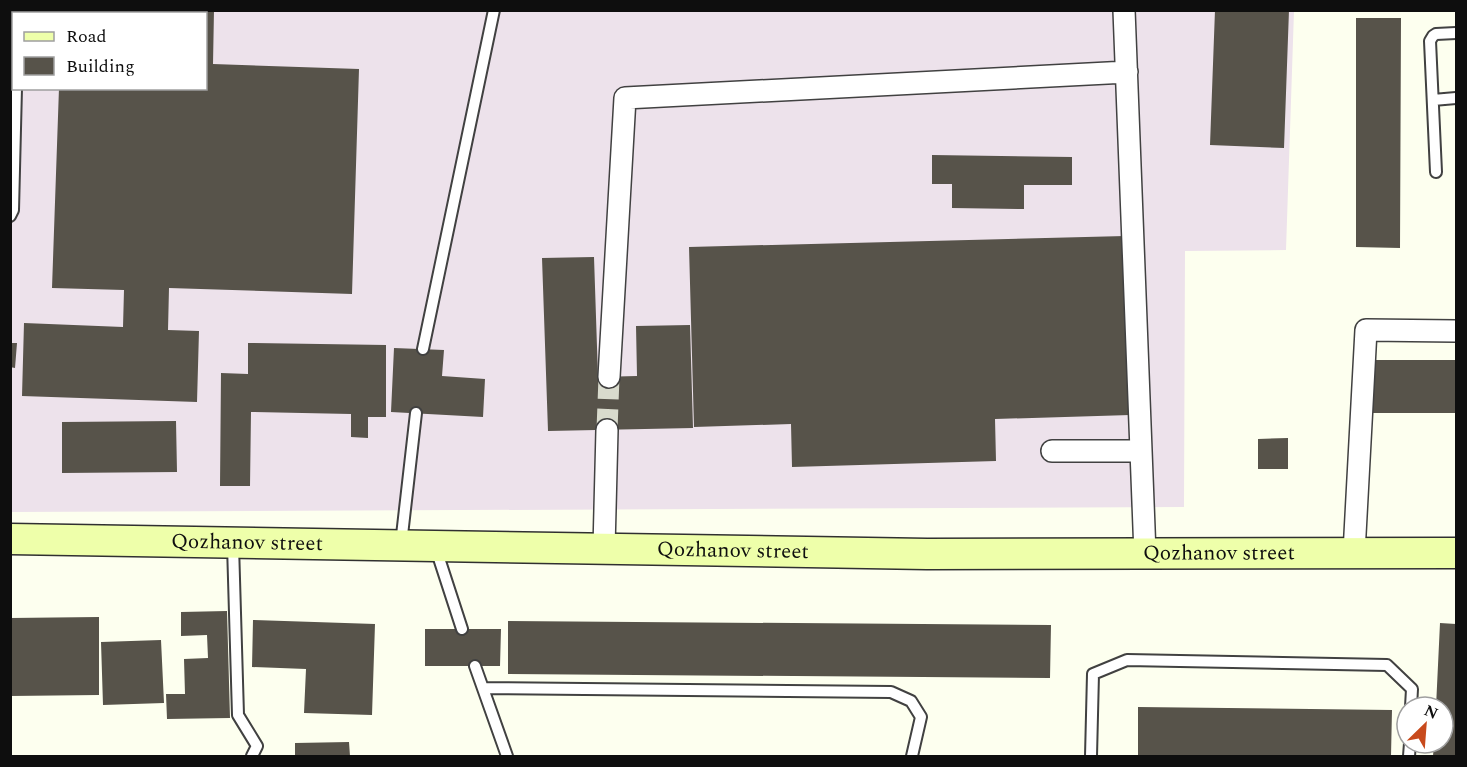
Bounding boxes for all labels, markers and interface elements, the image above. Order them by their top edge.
legend [12,12,207,90]
text: Road [66,23,107,50]
text: Building [66,53,135,80]
street label: Qozhanov street [171,526,323,560]
street label: Qozhanov street [657,534,809,568]
street label: Qozhanov street [1143,537,1295,570]
north arrow [1395,695,1455,755]
text: N [1420,699,1442,726]

